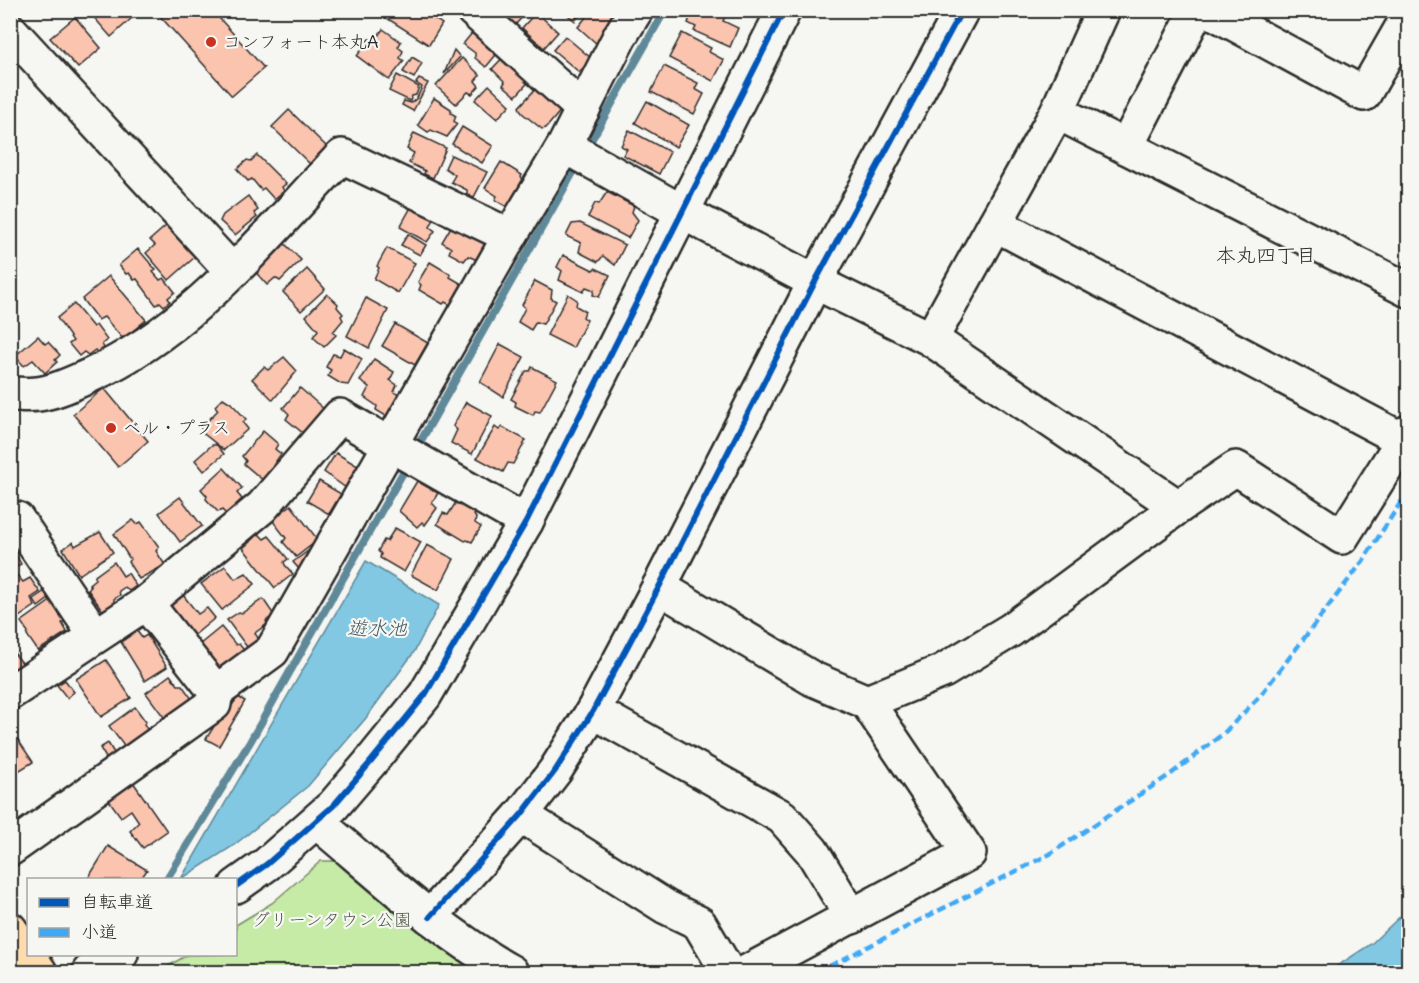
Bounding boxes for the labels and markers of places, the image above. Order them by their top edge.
place label: コンフォート本丸A [223,30,379,53]
marker: コンフォート本丸A [204,35,218,49]
place label: ベル・プラス [123,416,230,439]
marker: ベル・プラス [104,421,118,435]

